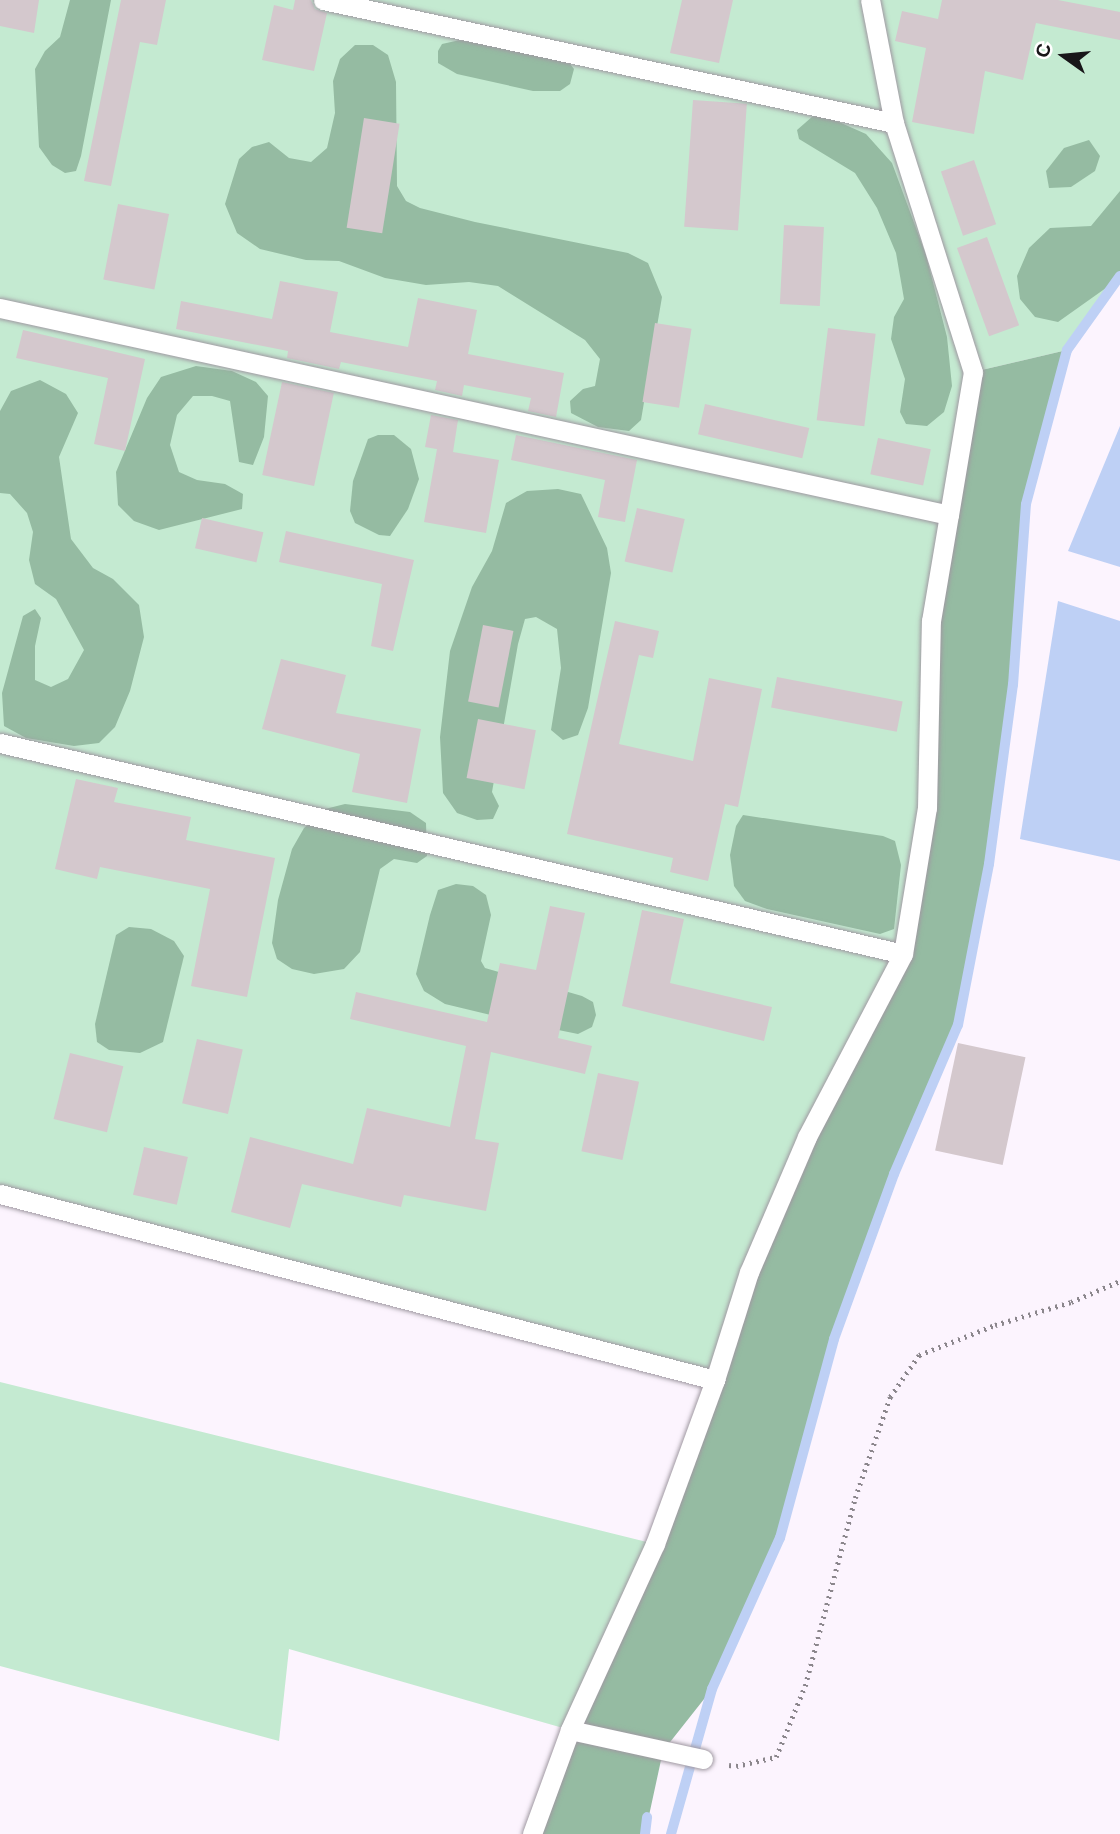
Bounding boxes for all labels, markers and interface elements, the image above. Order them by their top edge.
north arrow [1029,21,1099,91]
text: С [1031,41,1055,60]

